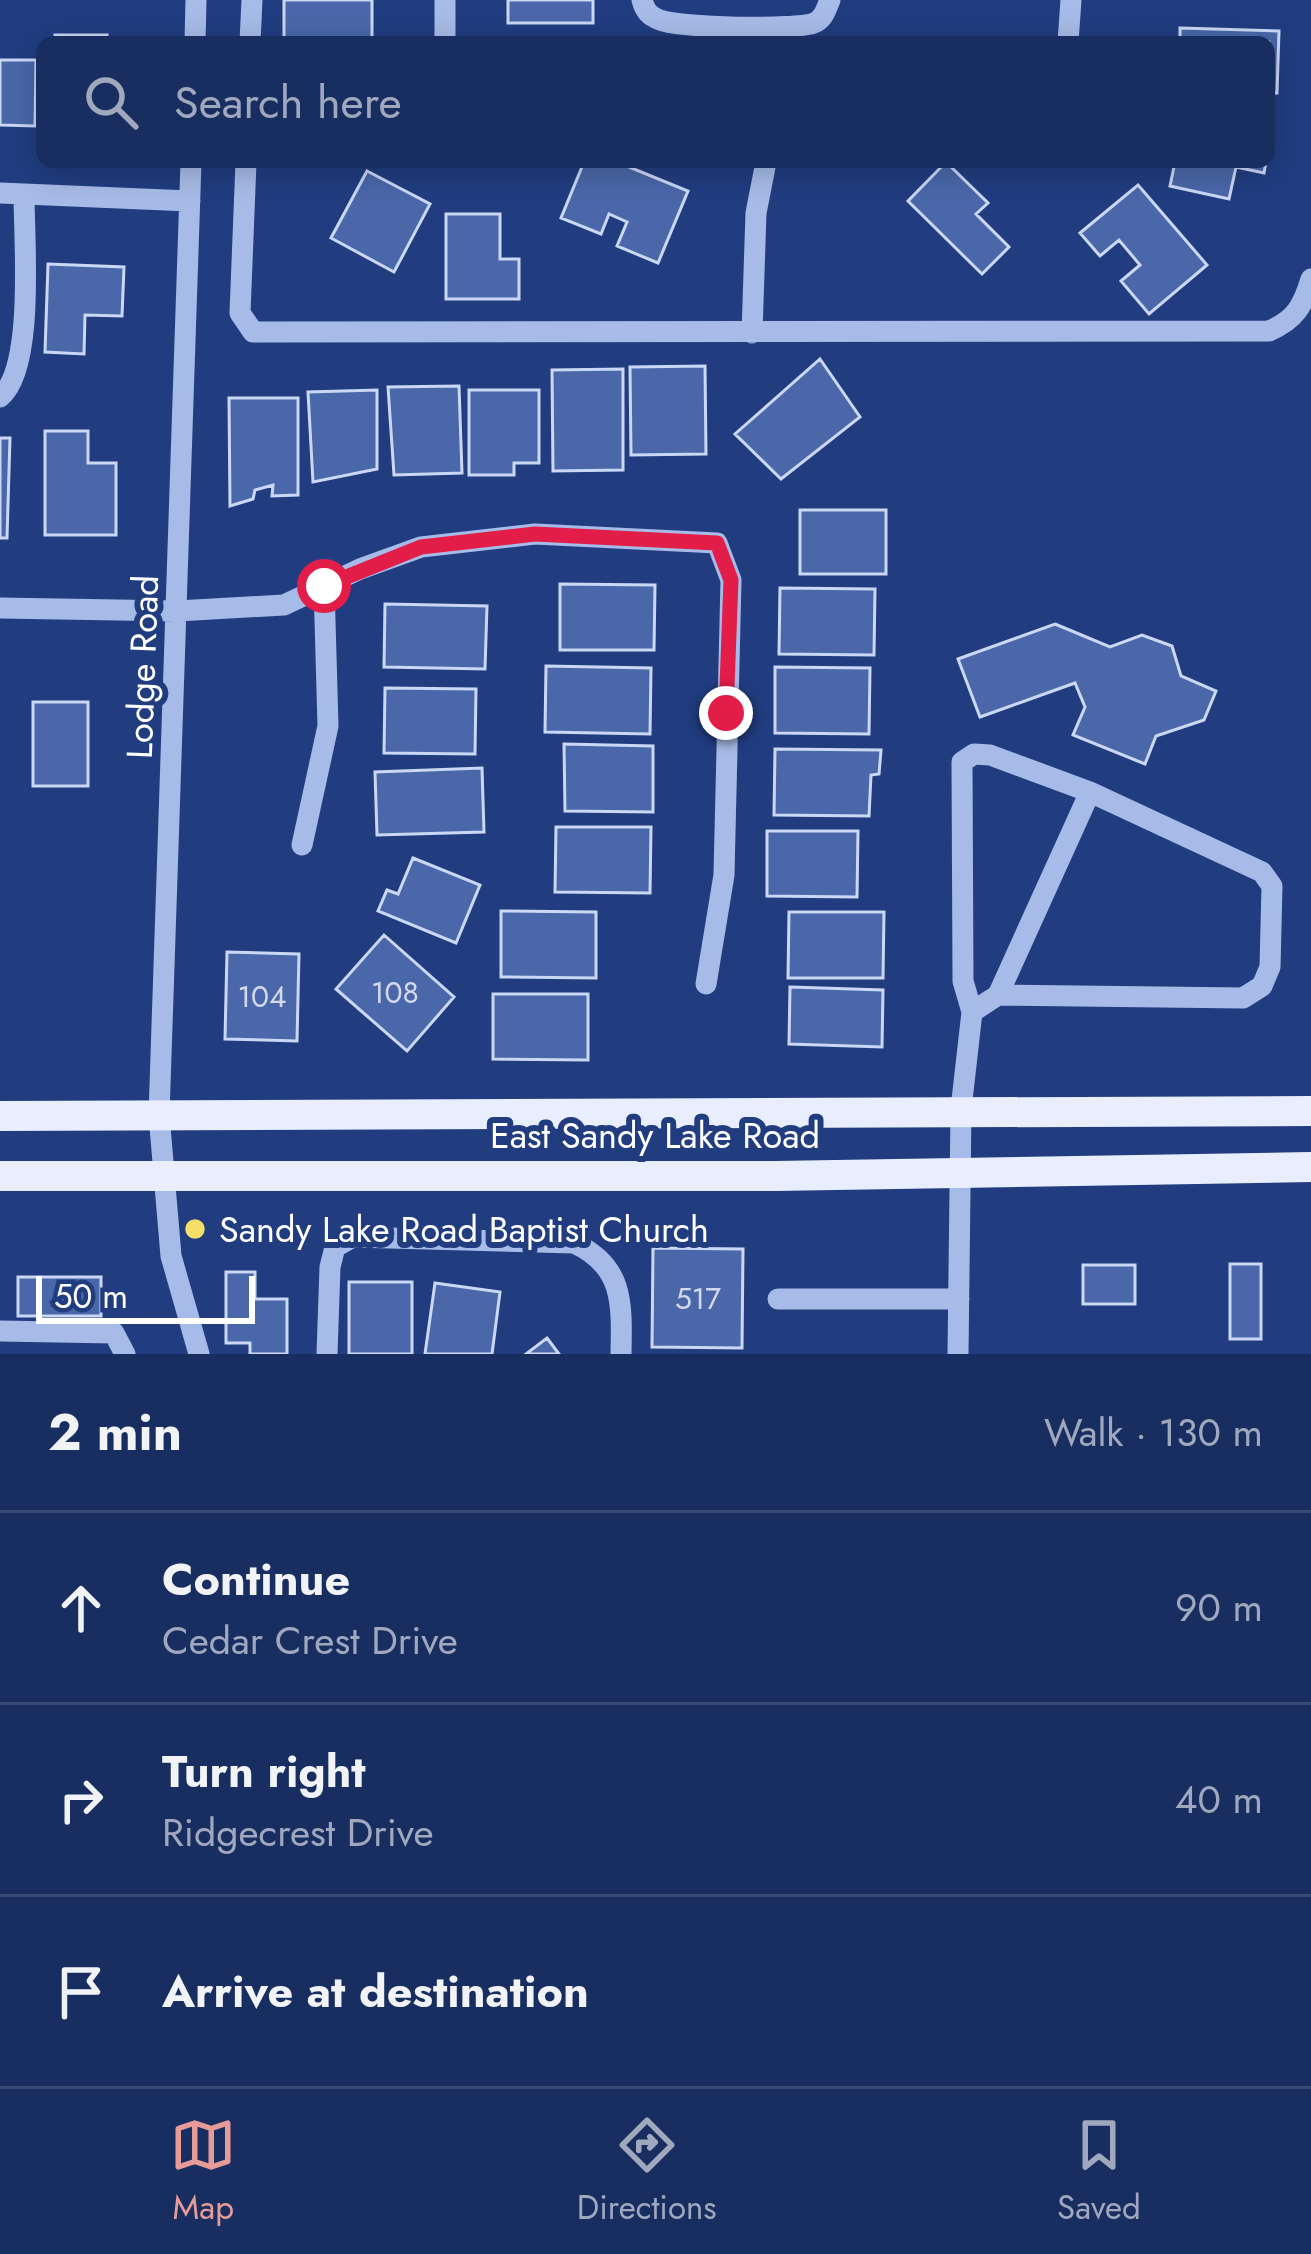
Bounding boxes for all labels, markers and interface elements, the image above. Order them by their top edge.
search box [36,36,1275,168]
icon: search [78,69,144,135]
text: Search here [174,70,402,135]
route start [297,559,351,613]
street label: Lodge Road [113,574,171,760]
route end [699,686,753,740]
house number: 108 [371,971,419,1014]
house number: 104 [238,975,287,1018]
street label: East Sandy Lake Road [490,1109,820,1161]
place label: Sandy Lake Road Baptist Church [219,1203,709,1255]
marker: Sandy Lake Road Baptist Church [182,1216,208,1242]
scale bar [36,1270,255,1323]
text: 50 m [54,1273,128,1320]
house number: 517 [675,1277,721,1320]
text: 2 min [48,1395,182,1469]
text: Walk · 130 m [1044,1404,1263,1461]
text: Continue [162,1547,350,1612]
icon: ahead [48,1575,114,1641]
text: 90 m [1175,1579,1263,1636]
text: Cedar Crest Drive [162,1612,458,1669]
text: Turn right [162,1739,366,1804]
icon: right [48,1767,114,1833]
text: 40 m [1175,1771,1263,1828]
text: Ridgecrest Drive [162,1804,434,1861]
icon: arrive [48,1959,114,2025]
text: Arrive at destination [162,1959,589,2024]
tab: Map [170,2112,236,2231]
tab: Directions [577,2112,717,2231]
tab: Saved [1057,2112,1141,2231]

